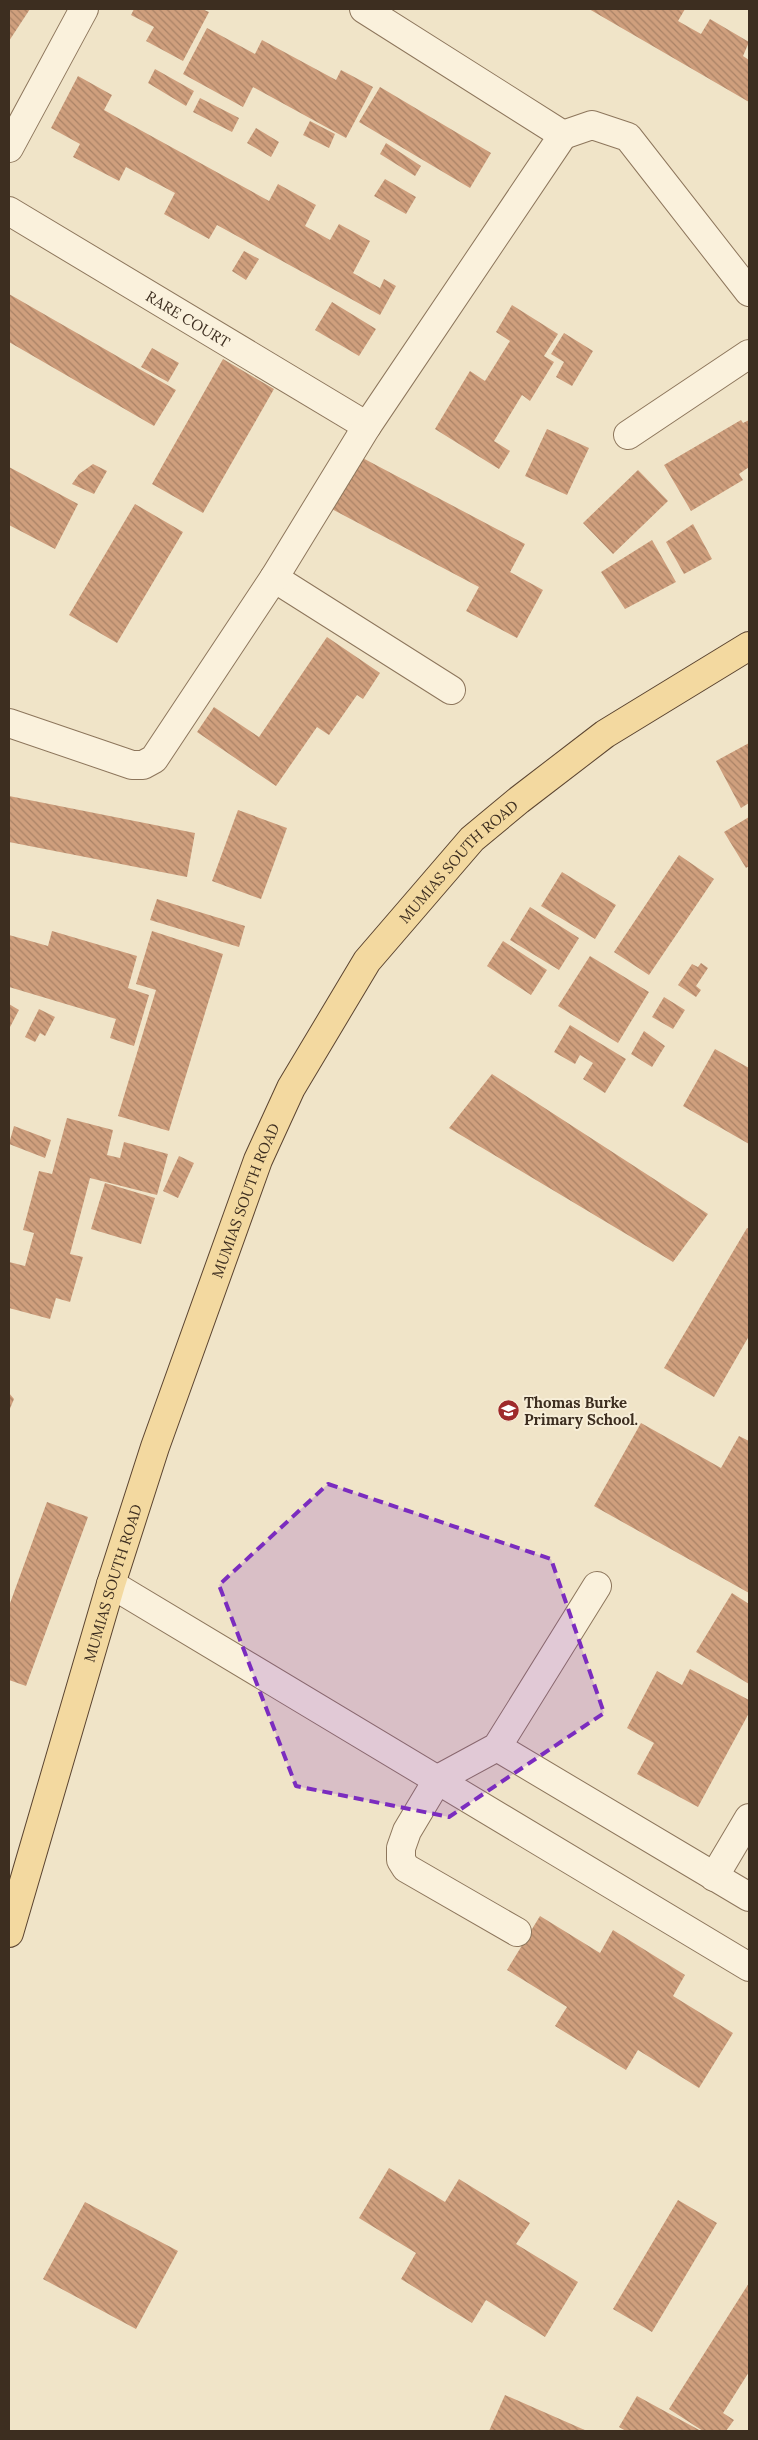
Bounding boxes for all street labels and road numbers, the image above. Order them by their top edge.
street label: RARE COURT [143,286,234,351]
street label: MUMIAS SOUTH ROAD [395,796,522,927]
street label: MUMIAS SOUTH ROAD [207,1120,283,1280]
street label: MUMIAS SOUTH ROAD [79,1502,146,1664]

